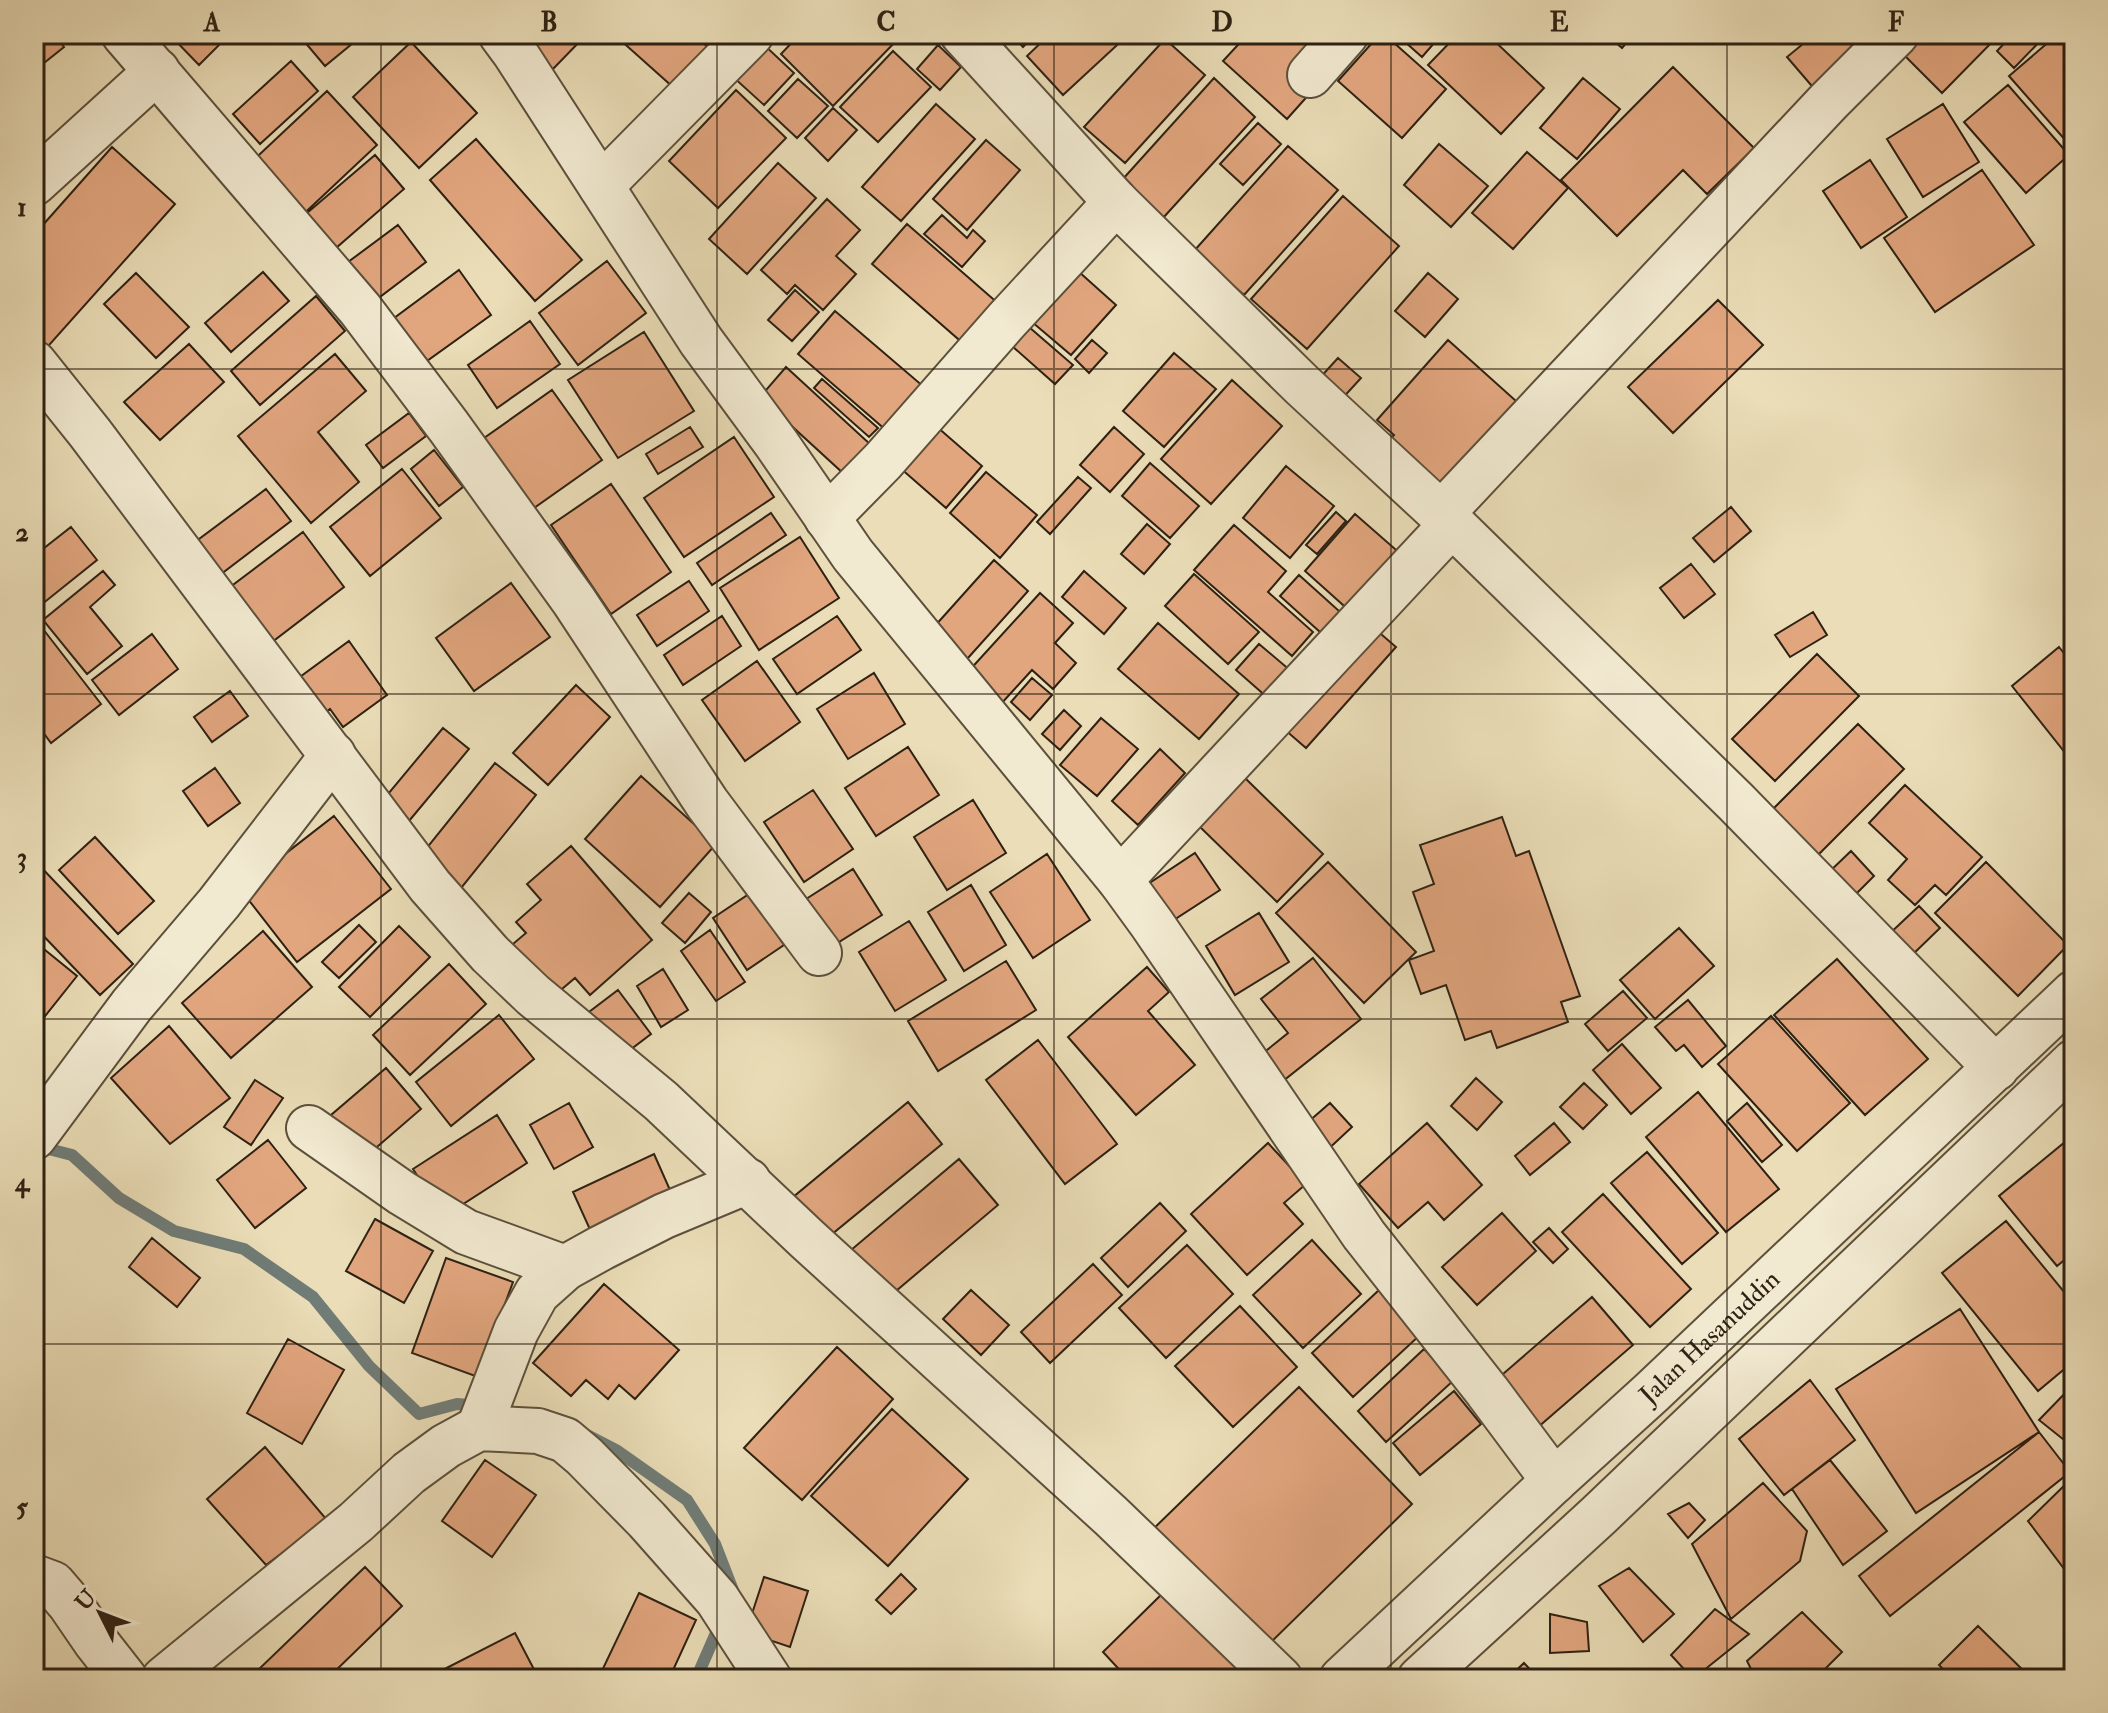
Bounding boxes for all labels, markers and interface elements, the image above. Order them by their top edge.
text: A [203,7,221,39]
text: B [540,7,558,39]
text: C [876,7,896,39]
text: D [1211,7,1233,39]
text: E [1550,7,1569,39]
text: F [1888,7,1905,39]
text: 1 [17,192,27,224]
text: 2 [15,517,29,549]
text: 3 [17,842,27,874]
text: 4 [14,1167,31,1199]
street label: Jalan Hasanuddin [1632,1264,1787,1412]
text: 5 [16,1492,28,1524]
north arrow [60,1573,140,1653]
text: U [69,1584,103,1617]

